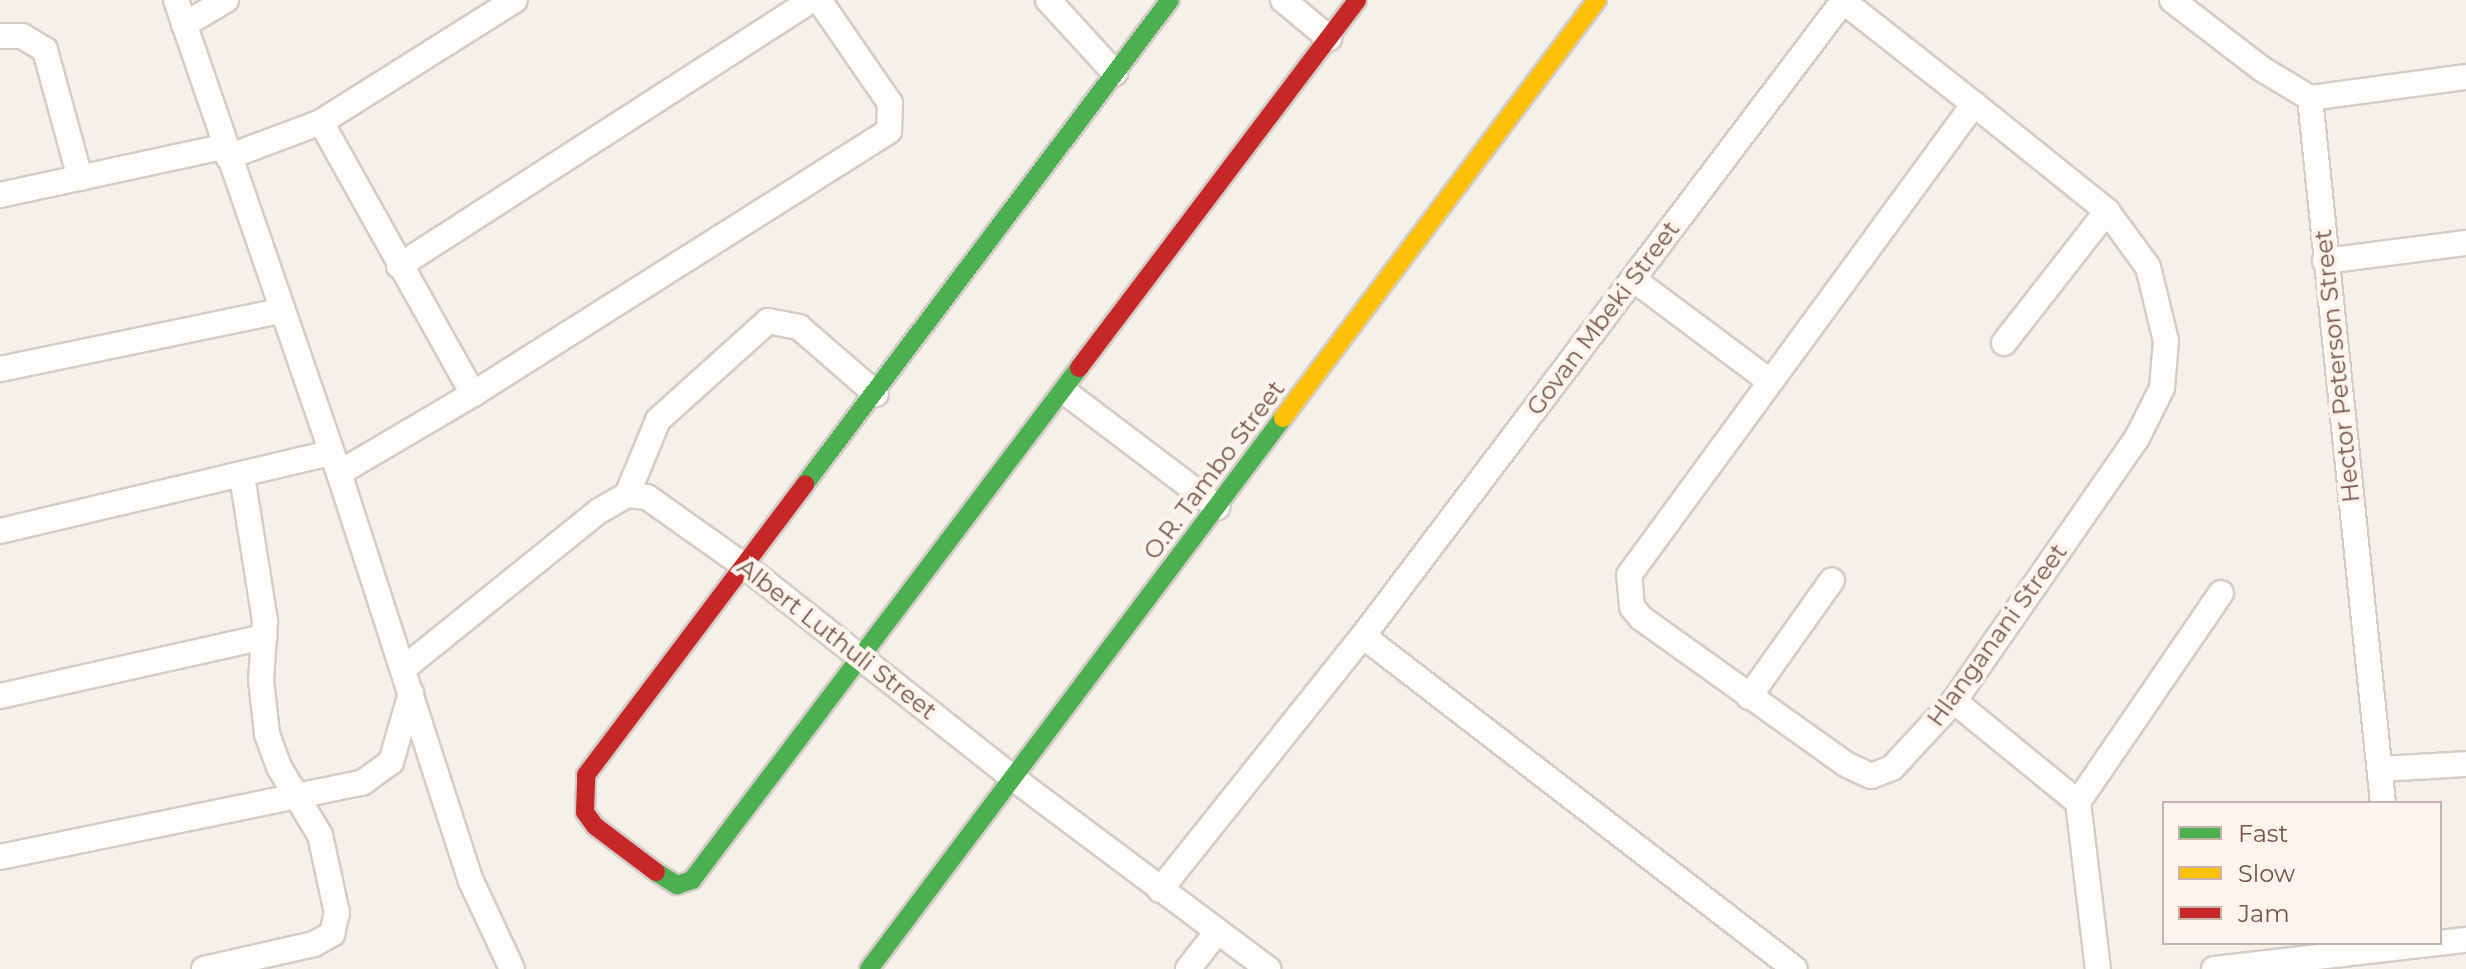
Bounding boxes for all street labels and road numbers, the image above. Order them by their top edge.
street label: Govan Mbeki Street [1521,215,1685,421]
street label: Hector Peterson Street [2308,228,2366,504]
street label: O.R. Tambo Street [1137,375,1291,565]
street label: Hlanganani Street [1921,538,2073,732]
street label: Albert Luthuli Street [732,552,942,726]

